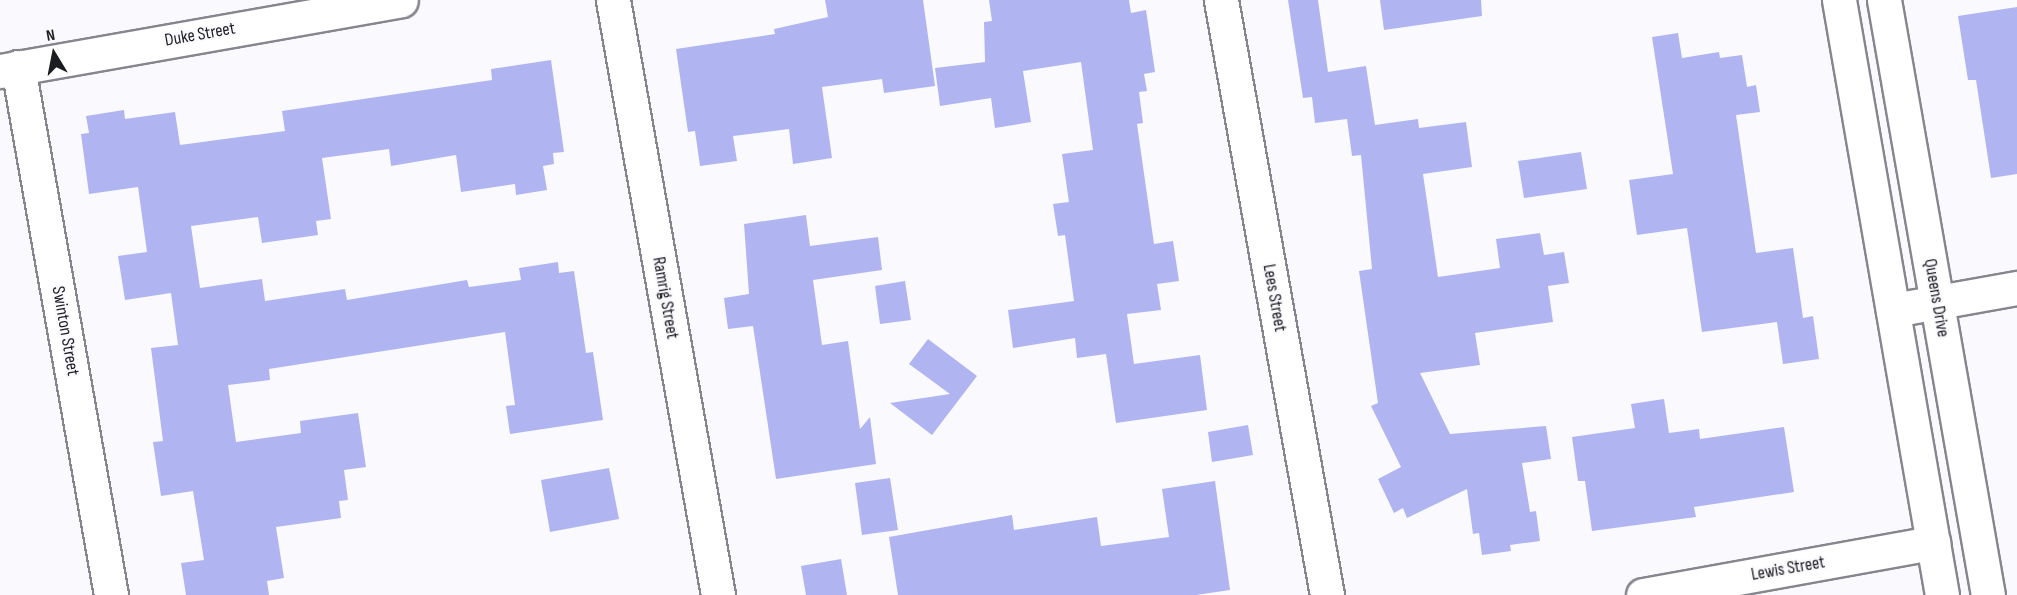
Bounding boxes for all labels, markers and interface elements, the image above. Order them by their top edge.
street label: Duke Street [163,18,237,52]
north arrow [24,24,84,84]
text: N [45,26,57,46]
street label: Ramrig Street [647,255,683,341]
street label: Queens Drive [1918,257,1954,339]
street label: Lees Street [1257,263,1291,333]
street label: Swinton Street [47,285,83,377]
street label: Lewis Street [1749,552,1827,586]

